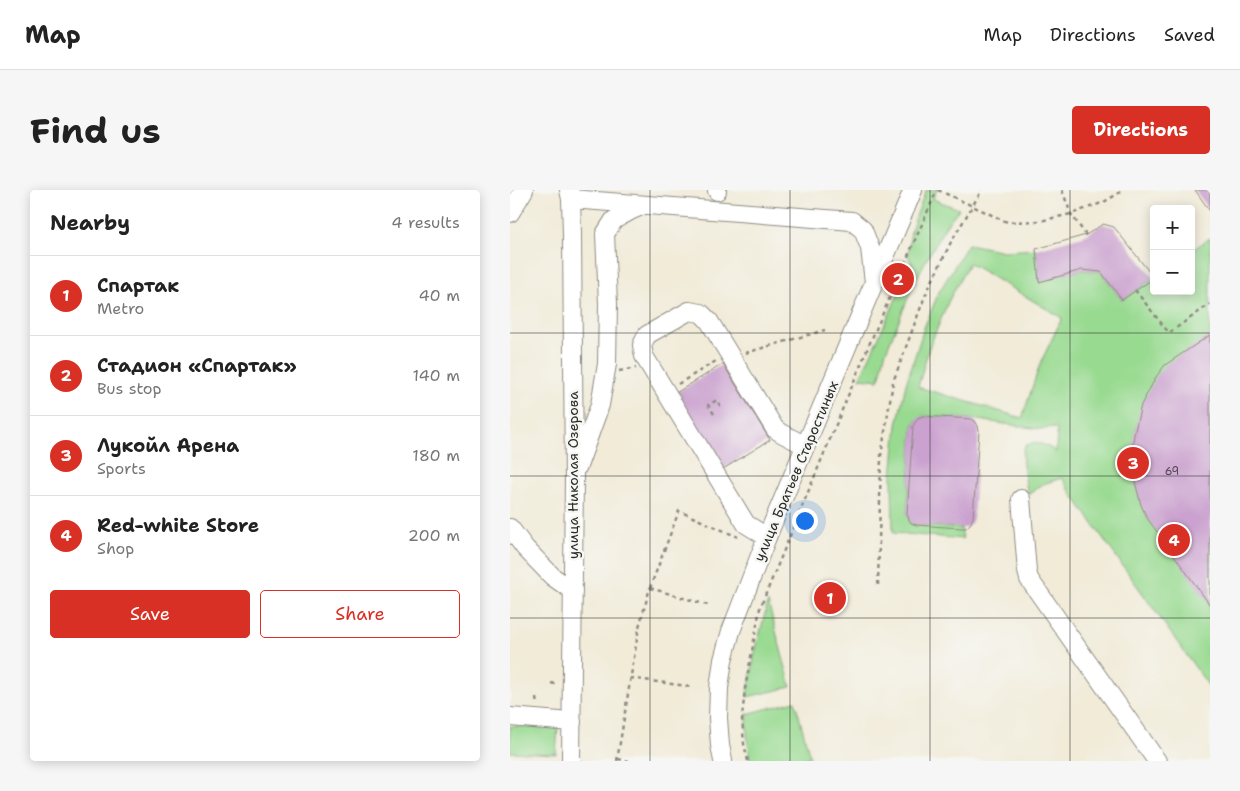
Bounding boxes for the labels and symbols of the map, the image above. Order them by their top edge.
pin: 2 [882,260,914,298]
street label: улица Братьев Старостиных [750,378,842,564]
street label: улица Николая Озерова [564,391,582,559]
pin: 3 [1117,444,1149,482]
house number: 69 [1165,464,1179,479]
your location [792,508,818,534]
pin: 4 [1158,521,1190,559]
pin: 1 [814,579,846,617]

